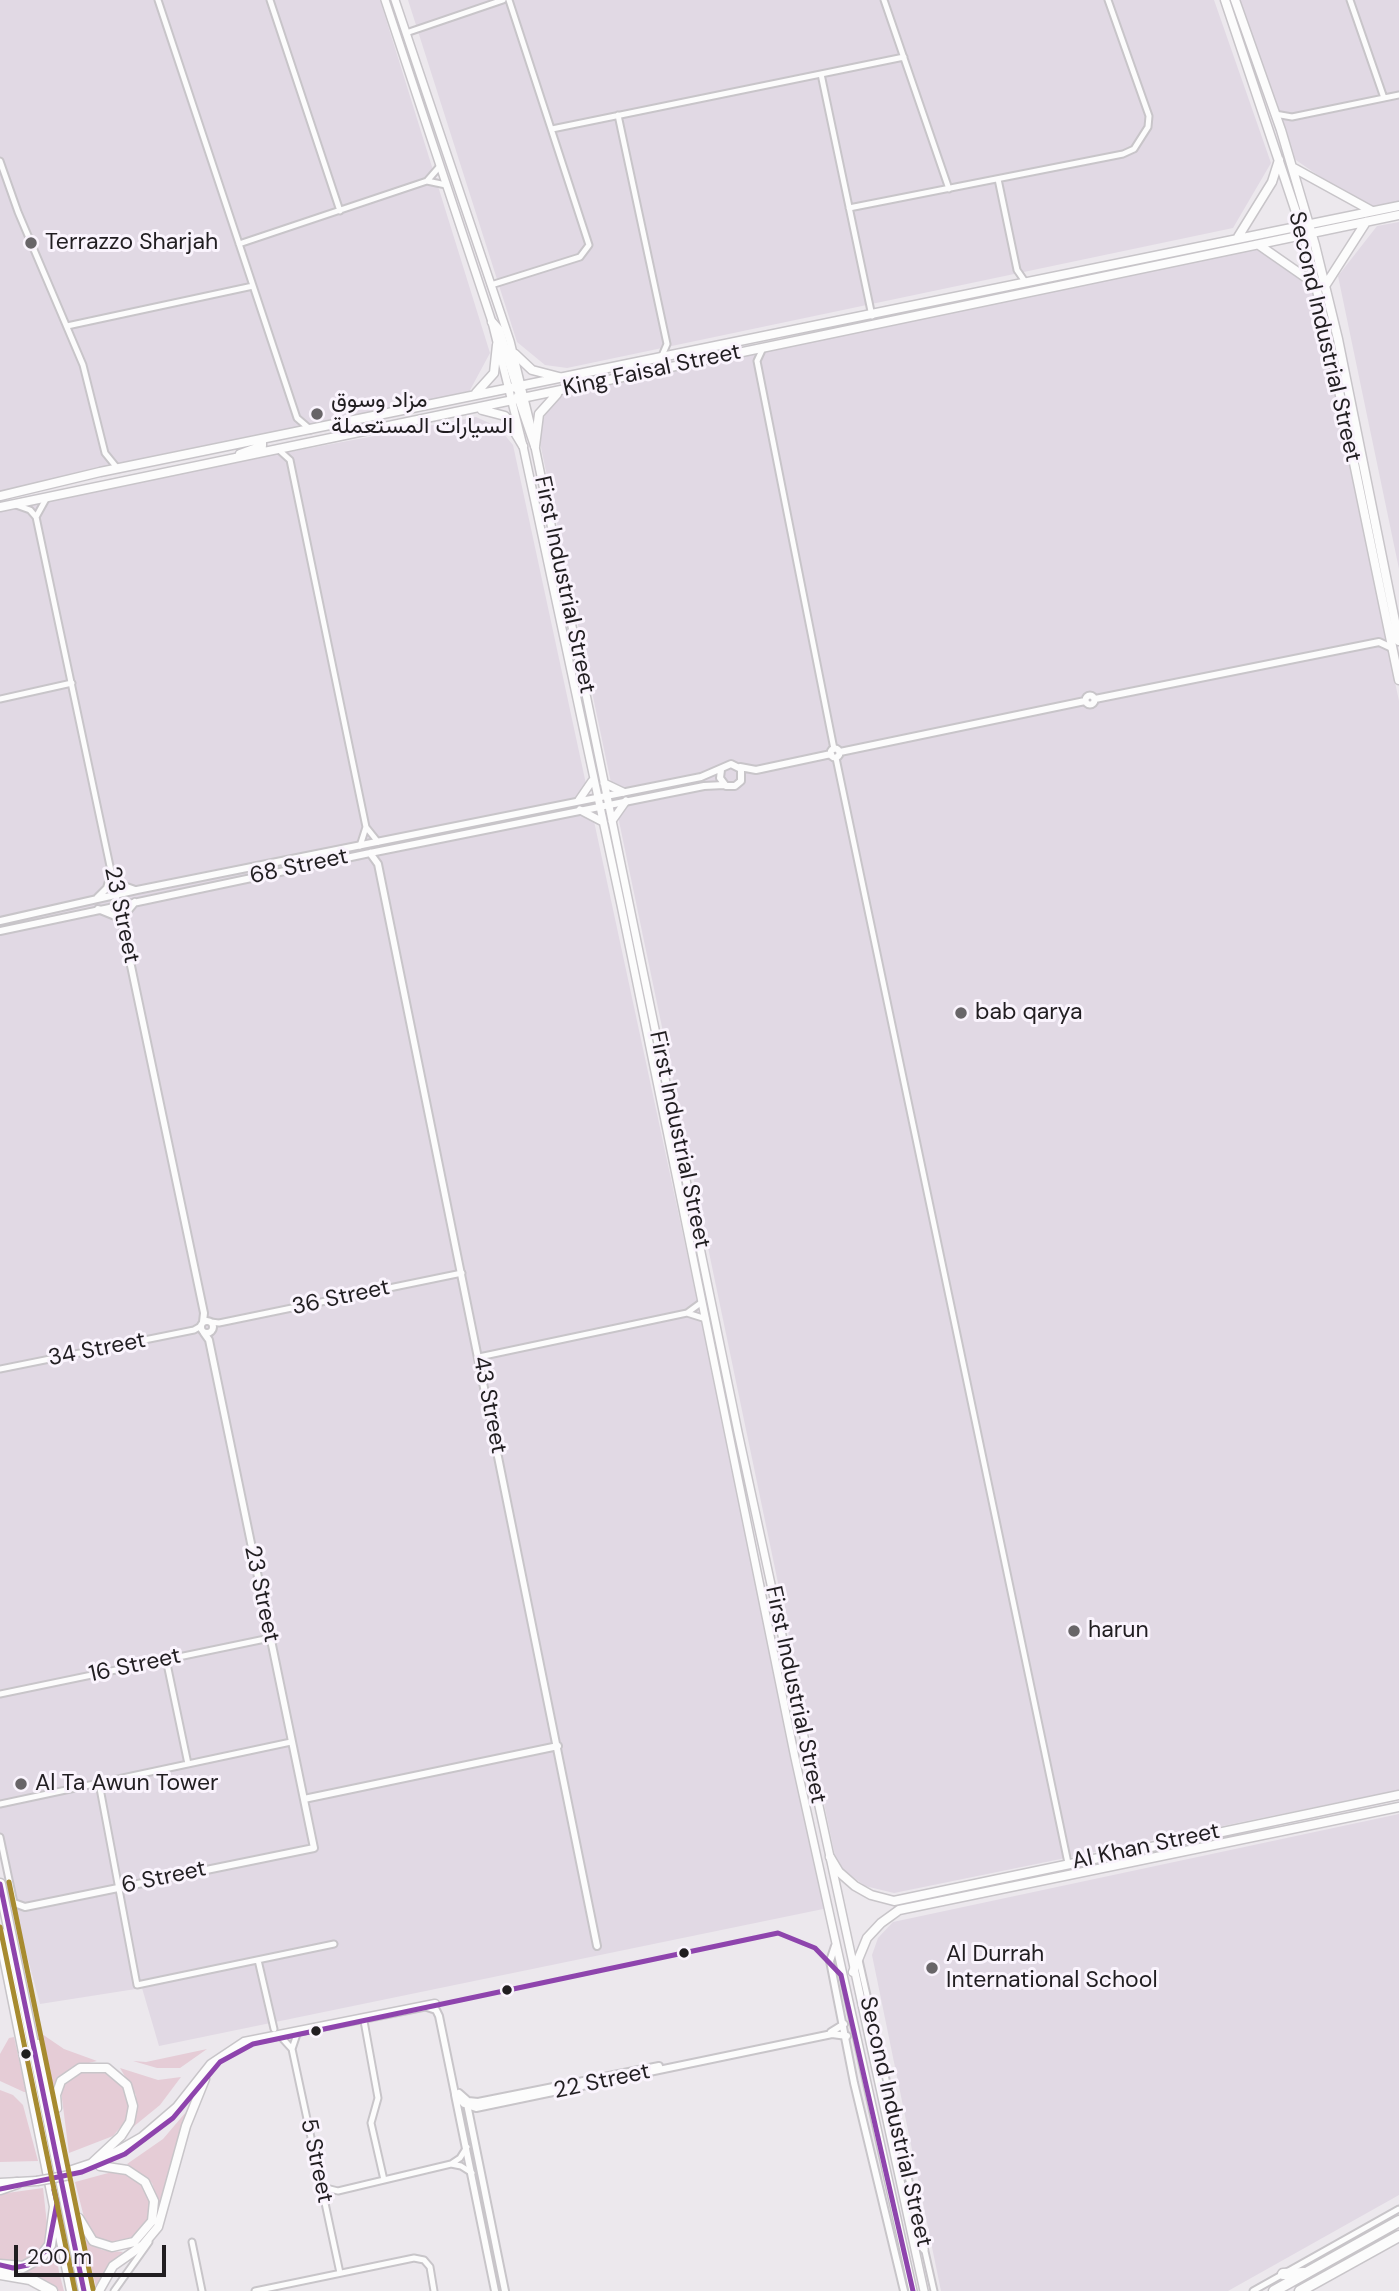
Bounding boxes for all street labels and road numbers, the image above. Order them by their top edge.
street label: Second Industrial Street [1282,209,1366,465]
street label: King Faisal Street [561,339,743,403]
street label: First Industrial Street [527,474,601,696]
street label: 68 Street [247,843,351,891]
street label: 23 Street [97,864,145,966]
street label: First Industrial Street [642,1029,716,1251]
street label: 36 Street [290,1274,392,1322]
street label: 34 Street [46,1327,148,1373]
street label: 43 Street [466,1354,512,1456]
street label: 23 Street [237,1543,285,1645]
street label: First Industrial Street [758,1584,832,1806]
street label: 16 Street [87,1643,183,1689]
street label: Al Khan Street [1070,1818,1222,1876]
street label: 6 Street [119,1856,209,1900]
street label: Second Industrial Street [853,1994,937,2250]
street label: 22 Street [551,2058,653,2106]
street label: 5 Street [294,2116,338,2206]

